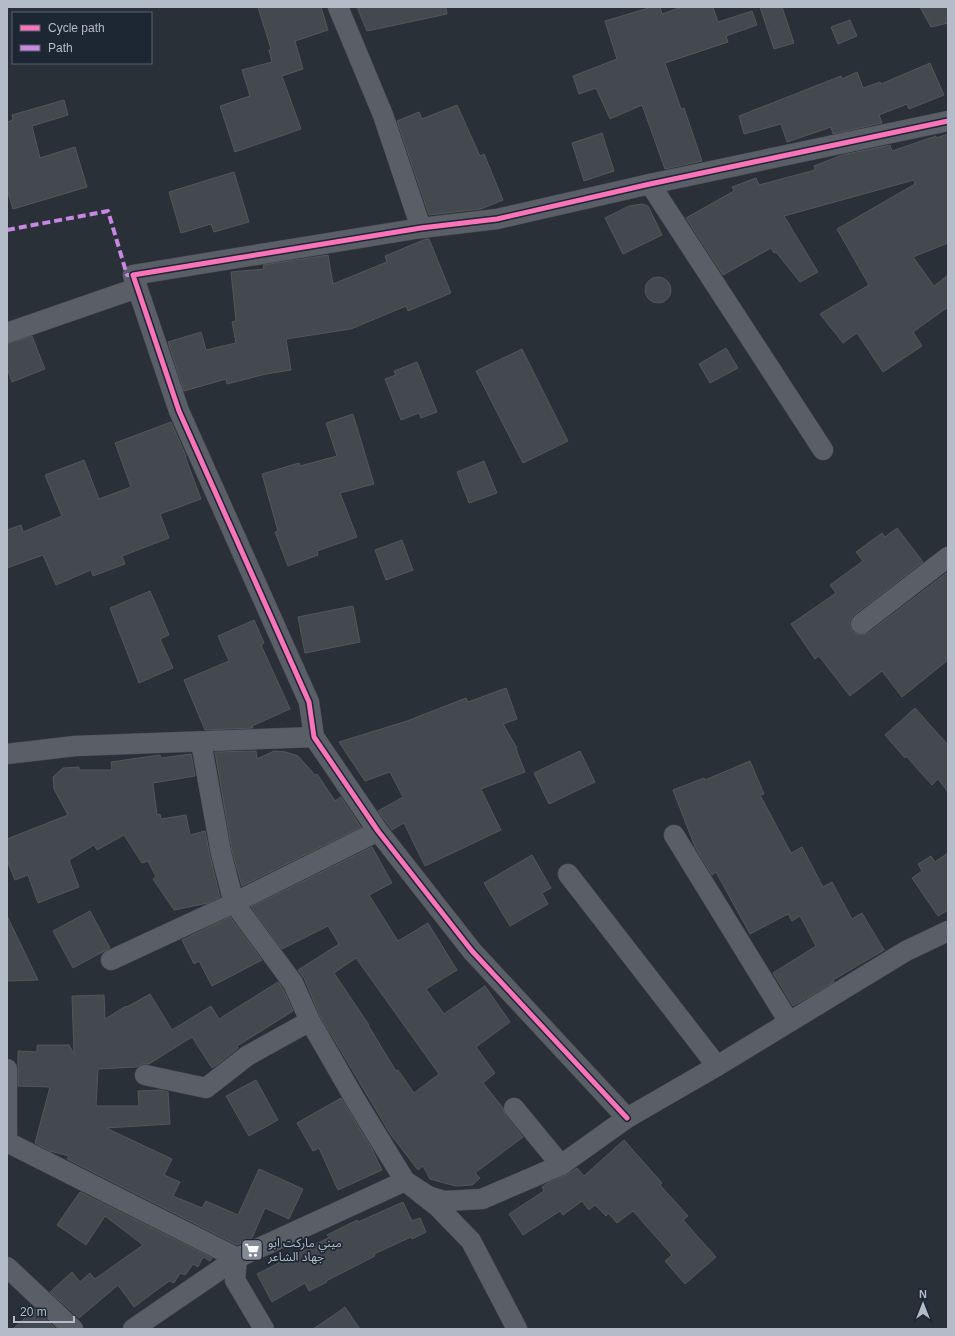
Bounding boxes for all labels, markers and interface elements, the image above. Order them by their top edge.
legend [12,12,152,64]
text: Cycle path [48,21,105,35]
text: Path [48,41,73,55]
place label: ميني ماركت ابو جهاد الشاعر [267,1236,342,1264]
supermarket icon: ميني ماركت ابو جهاد الشاعر [239,1237,265,1263]
north arrow [903,1284,943,1324]
text: N [919,1288,927,1300]
scale bar [14,1298,74,1324]
text: 20 m [20,1305,47,1319]

